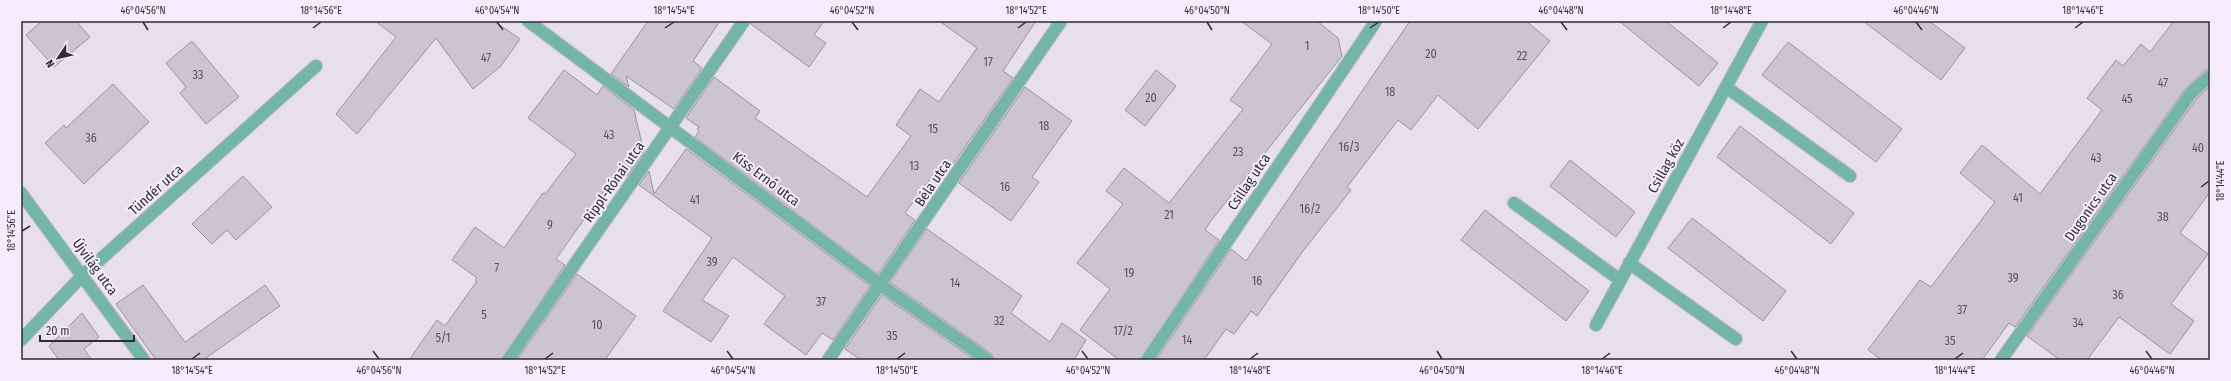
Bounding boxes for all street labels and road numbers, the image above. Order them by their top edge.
street label: Csillag köz [1644,135,1688,196]
street label: Rippl-Rónai utca [580,138,648,226]
street label: Kiss Ernő utca [729,148,803,210]
street label: Csillag utca [1224,150,1274,214]
street label: Béla utca [911,156,955,210]
street label: Tündér utca [125,161,187,219]
street label: Dugonics utca [2061,169,2121,245]
street label: Újvilág utca [69,235,122,299]

